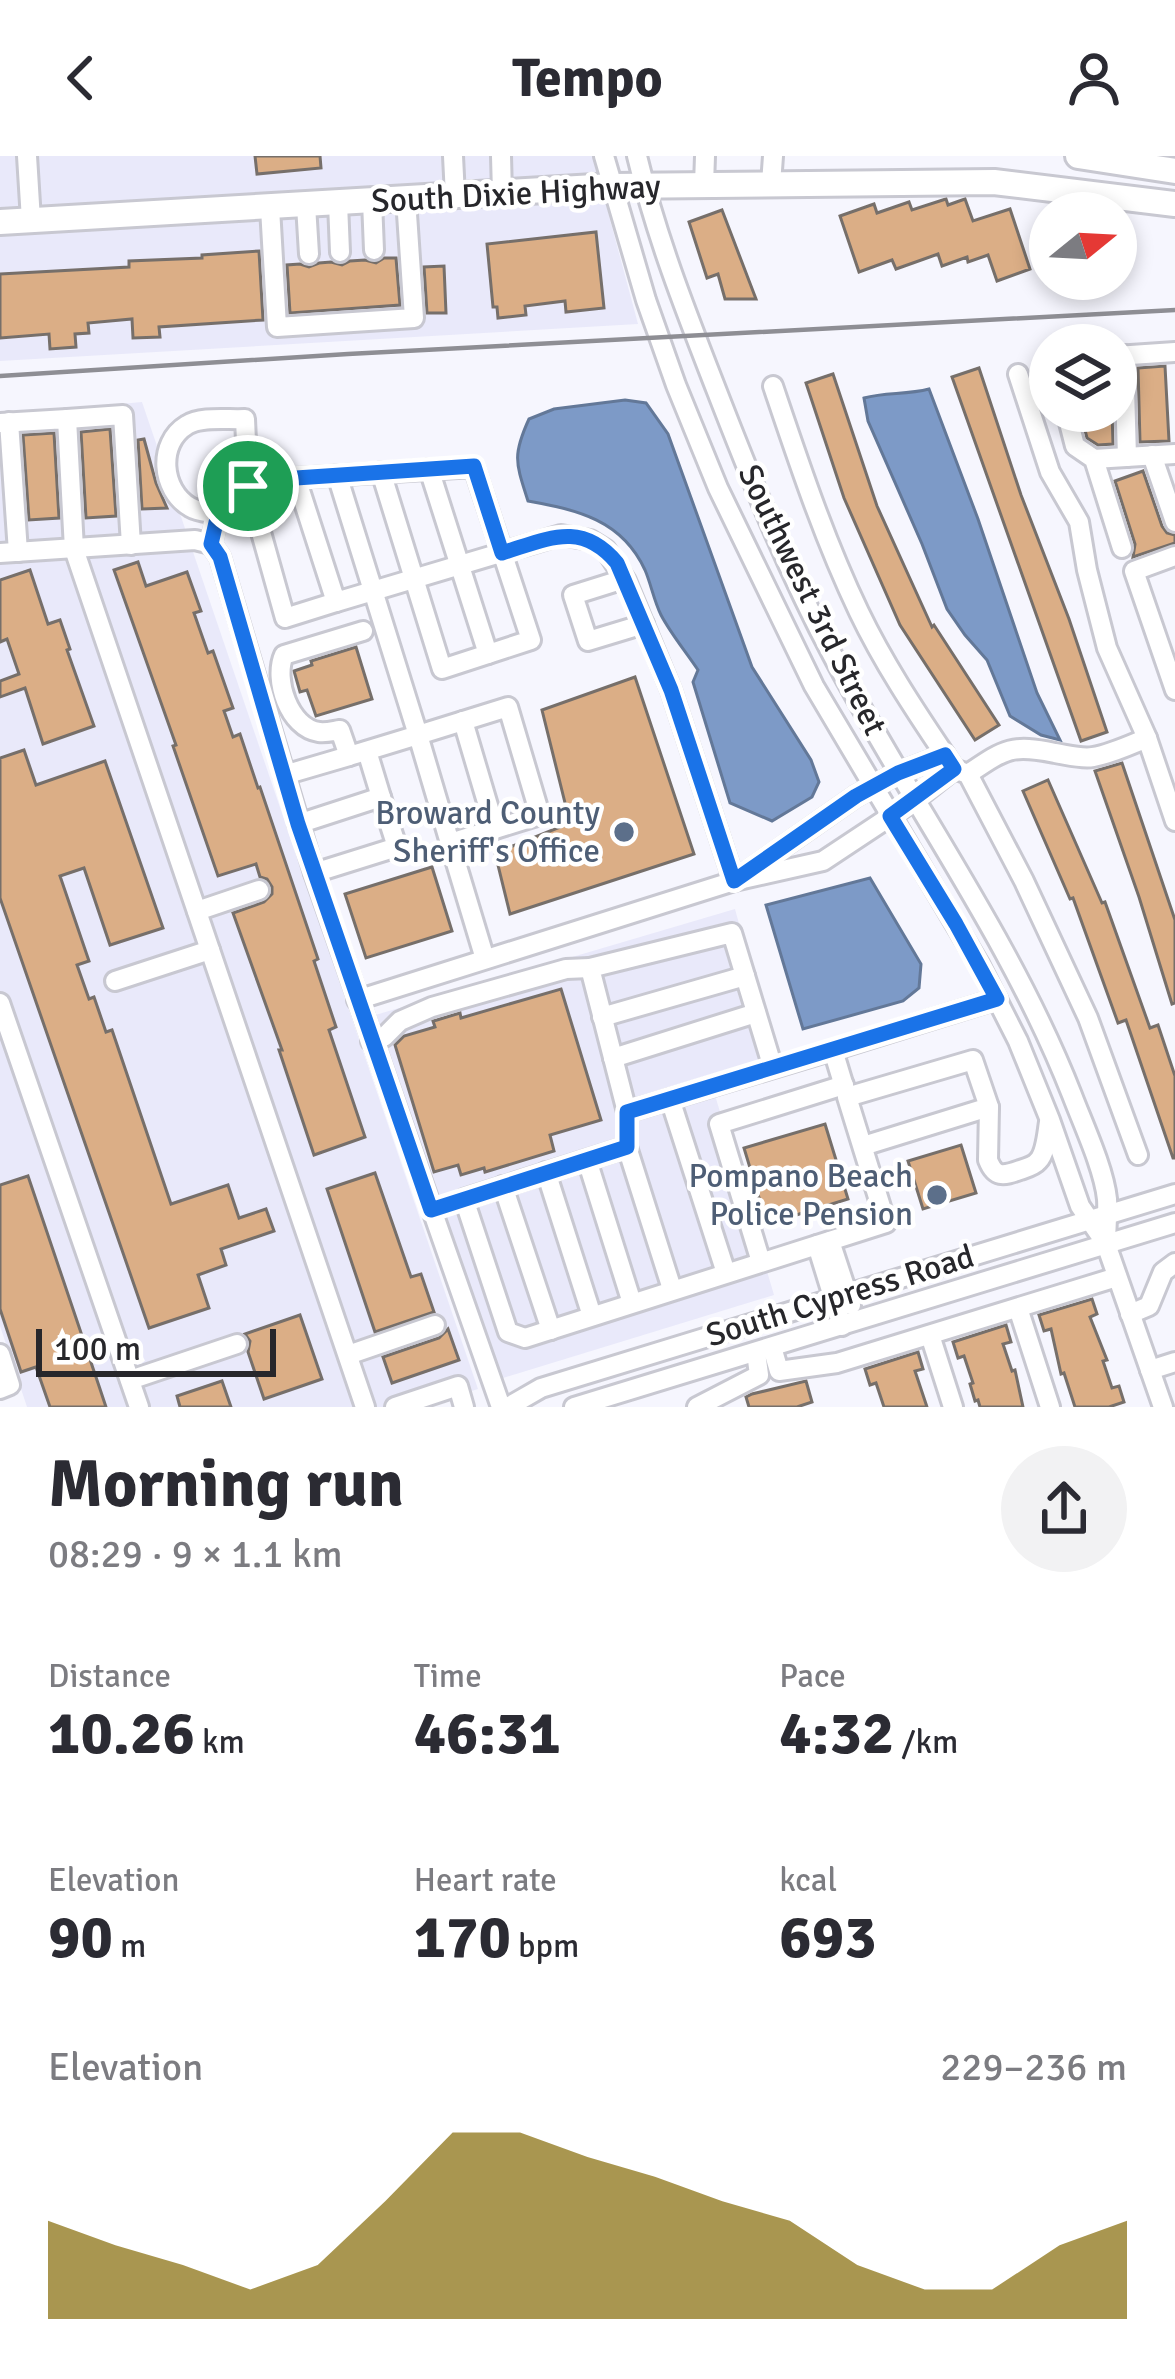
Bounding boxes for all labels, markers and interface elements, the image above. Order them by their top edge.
icon: back [48,45,114,111]
text: Tempo [512,45,663,112]
icon: person [1061,45,1127,111]
street label: South Dixie Highway [370,166,662,222]
north arrow [1029,192,1137,300]
map controls [1029,192,1137,432]
button: layers [1029,324,1137,432]
pin [197,435,299,537]
icon: arrive [215,453,281,519]
street label: Southwest 3rd Street [729,458,895,742]
place label: Broward County Sheriff's Office [375,793,601,872]
marker: Broward County Sheriff's Office [611,819,637,845]
place label: Pompano Beach Police Pension [688,1156,913,1235]
marker: Pompano Beach Police Pension [924,1182,950,1208]
street label: South Cypress Road [701,1236,979,1356]
scale bar [36,1323,276,1376]
text: 100 m [54,1329,141,1370]
text: Morning run [48,1444,404,1525]
button: share [1001,1446,1127,1572]
text: 08:29 · 9 × 1.1 km [48,1530,343,1578]
text: Distance [48,1656,171,1697]
text: Time [414,1656,482,1697]
text: Pace [779,1656,846,1697]
text: 10.26 [48,1697,195,1771]
text: 46:31 [414,1697,561,1771]
text: 4:32 [779,1697,894,1771]
text: km [195,1722,245,1763]
text: /km [894,1722,958,1763]
text: Elevation [48,1860,179,1901]
text: Heart rate [414,1860,557,1901]
text: kcal [779,1860,837,1901]
text: 90 [48,1901,113,1975]
text: 170 [414,1901,511,1975]
text: 693 [779,1901,877,1975]
text: m [113,1926,146,1967]
text: bpm [511,1926,579,1967]
text: Elevation [48,2043,203,2091]
text: 229–236 m [940,2043,1127,2091]

